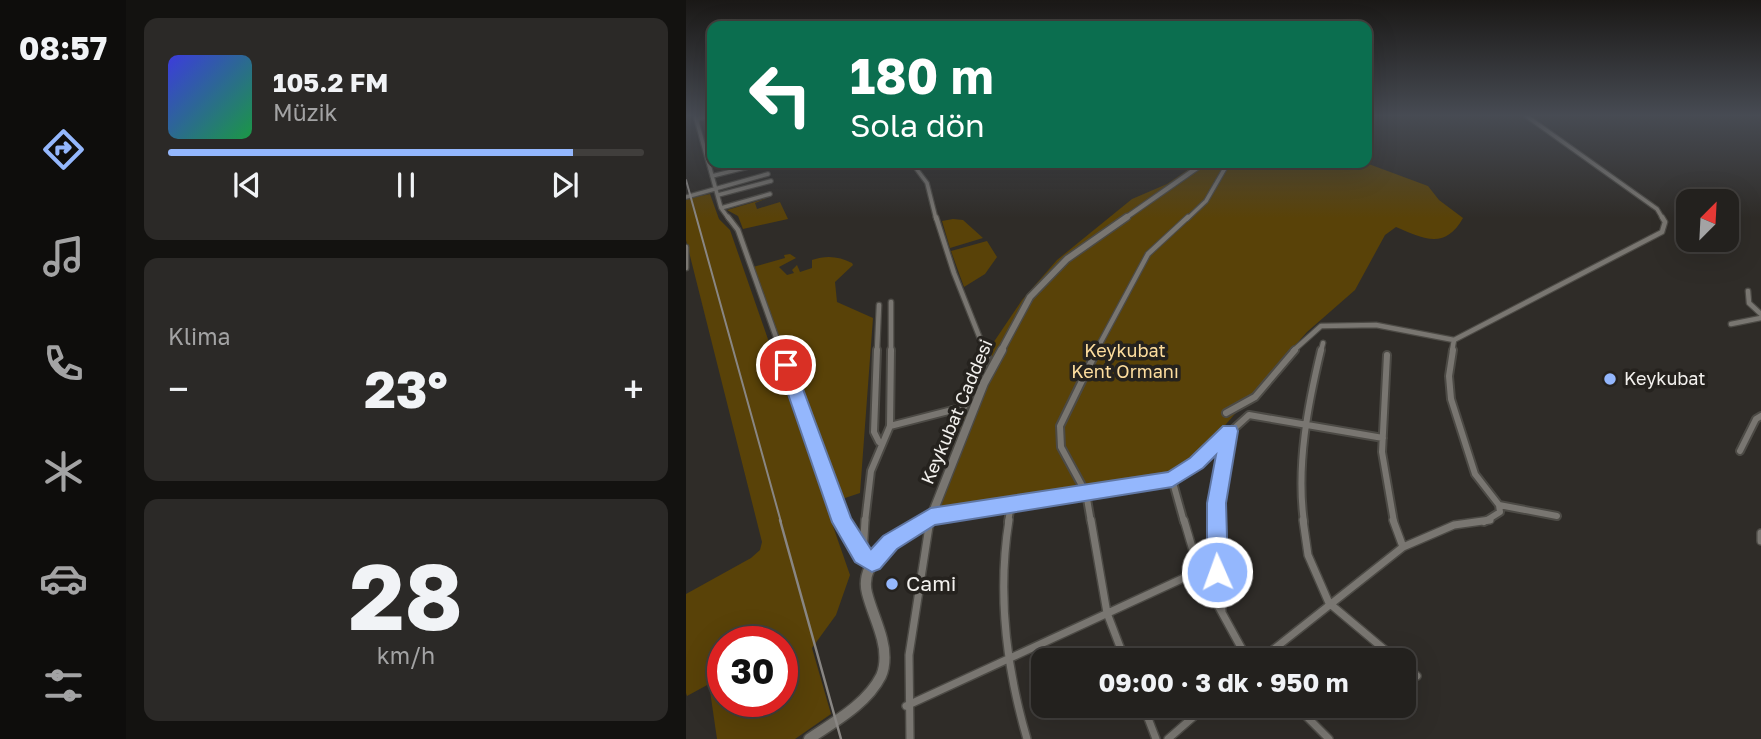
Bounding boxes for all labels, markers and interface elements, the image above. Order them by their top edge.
text: 08:57 [19,29,107,67]
text: 180 m [850,46,994,105]
icon: left [735,49,826,140]
text: 105.2 FM [273,67,388,98]
text: Müzik [273,98,338,126]
text: Sola dön [850,106,985,144]
icon: directions [39,125,88,174]
icon: previous [228,166,266,204]
icon: pause [387,166,425,204]
icon: next [546,166,584,204]
north arrow [1676,189,1740,252]
map controls [1676,189,1739,252]
icon: music [39,232,88,281]
text: Klima [168,322,231,350]
pin [756,335,816,395]
street label: Keykubat Caddesi [916,336,997,487]
icon: phone [39,339,88,388]
park label: Keykubat Kent Ormanı [1071,339,1179,382]
icon: arrive [767,346,805,384]
text: 23° [364,357,448,419]
text: − [168,366,189,411]
text: + [623,366,644,411]
place label: Keykubat [1624,367,1706,389]
marker: Keykubat [1602,371,1618,387]
icon: climate [39,447,88,496]
position arrow [1180,535,1254,609]
text: 28 [349,541,463,650]
icon: car [39,554,88,603]
place label: Cami [906,570,956,596]
marker: Cami [884,576,900,592]
speed limit sign: 30 [707,626,798,717]
text: km/h [377,641,435,669]
icon: filters [39,661,88,710]
text: 09:00 · 3 dk · 950 m [1098,667,1349,698]

